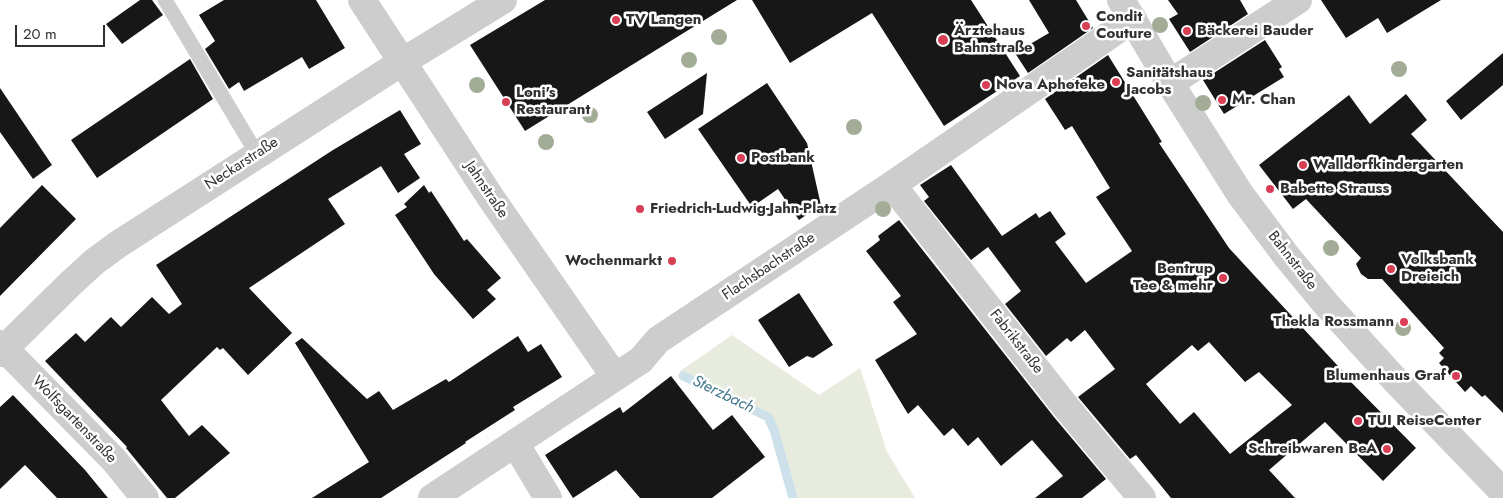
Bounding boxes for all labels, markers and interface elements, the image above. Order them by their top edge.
place label: Condit Couture [1096,8,1152,43]
place label: TV Langen [626,11,701,29]
marker: TV Langen [610,14,622,26]
scale bar [18,15,108,47]
marker: Condit Couture [1080,20,1092,32]
place label: Ärztehaus Bahnstraße [954,22,1033,57]
place label: Bäckerei Bauder [1197,22,1313,40]
text: 20 m [23,23,57,45]
marker: Bäckerei Bauder [1181,25,1193,37]
marker: Ärztehaus Bahnstraße [936,33,950,47]
place label: Sanitätshaus Jacobs [1126,64,1213,99]
place label: Nova Aphoteke [996,76,1105,94]
marker: Sanitätshaus Jacobs [1110,76,1122,88]
marker: Nova Aphoteke [980,79,992,91]
place label: Loni's Restaurant [516,84,590,119]
place label: Mr. Chan [1232,91,1296,109]
marker: Mr. Chan [1216,94,1228,106]
marker: Loni's Restaurant [500,96,512,108]
street label: Neckarstraße [202,134,282,194]
place label: Postbank [751,149,815,167]
marker: Postbank [735,152,747,164]
place label: Walldorfkindergarten [1313,156,1464,174]
street label: Jahnstraße [460,158,512,222]
marker: Walldorfkindergarten [1297,159,1309,171]
place label: Babette Strauss [1280,180,1389,198]
marker: Babette Strauss [1264,183,1276,195]
place label: Friedrich-Ludwig-Jahn-Platz [650,200,837,218]
marker: Friedrich-Ludwig-Jahn-Platz [634,203,646,215]
street label: Bahnstraße [1264,228,1320,294]
street label: Flachsbachstraße [719,229,819,305]
place label: Volksbank Dreieich [1401,251,1474,286]
place label: Wochenmarkt [565,252,662,270]
marker: Wochenmarkt [666,255,678,267]
place label: Bentrup Tee & mehr [1133,260,1213,295]
marker: Volksbank Dreieich [1385,263,1397,275]
marker: Bentrup Tee & mehr [1217,272,1229,284]
street label: Fabrikstraße [985,306,1047,378]
place label: Thekla Rossmann [1273,313,1394,331]
marker: Thekla Rossmann [1398,316,1410,328]
place label: Blumenhaus Graf [1326,367,1446,385]
marker: Blumenhaus Graf [1450,370,1462,382]
water label: Sterzbach [689,372,757,418]
street label: Wolfsgartenstraße [28,373,120,467]
place label: TUI ReiseCenter [1368,412,1481,430]
marker: TUI ReiseCenter [1352,415,1364,427]
place label: Schreibwaren BeA [1248,440,1377,458]
marker: Schreibwaren BeA [1381,443,1393,455]

